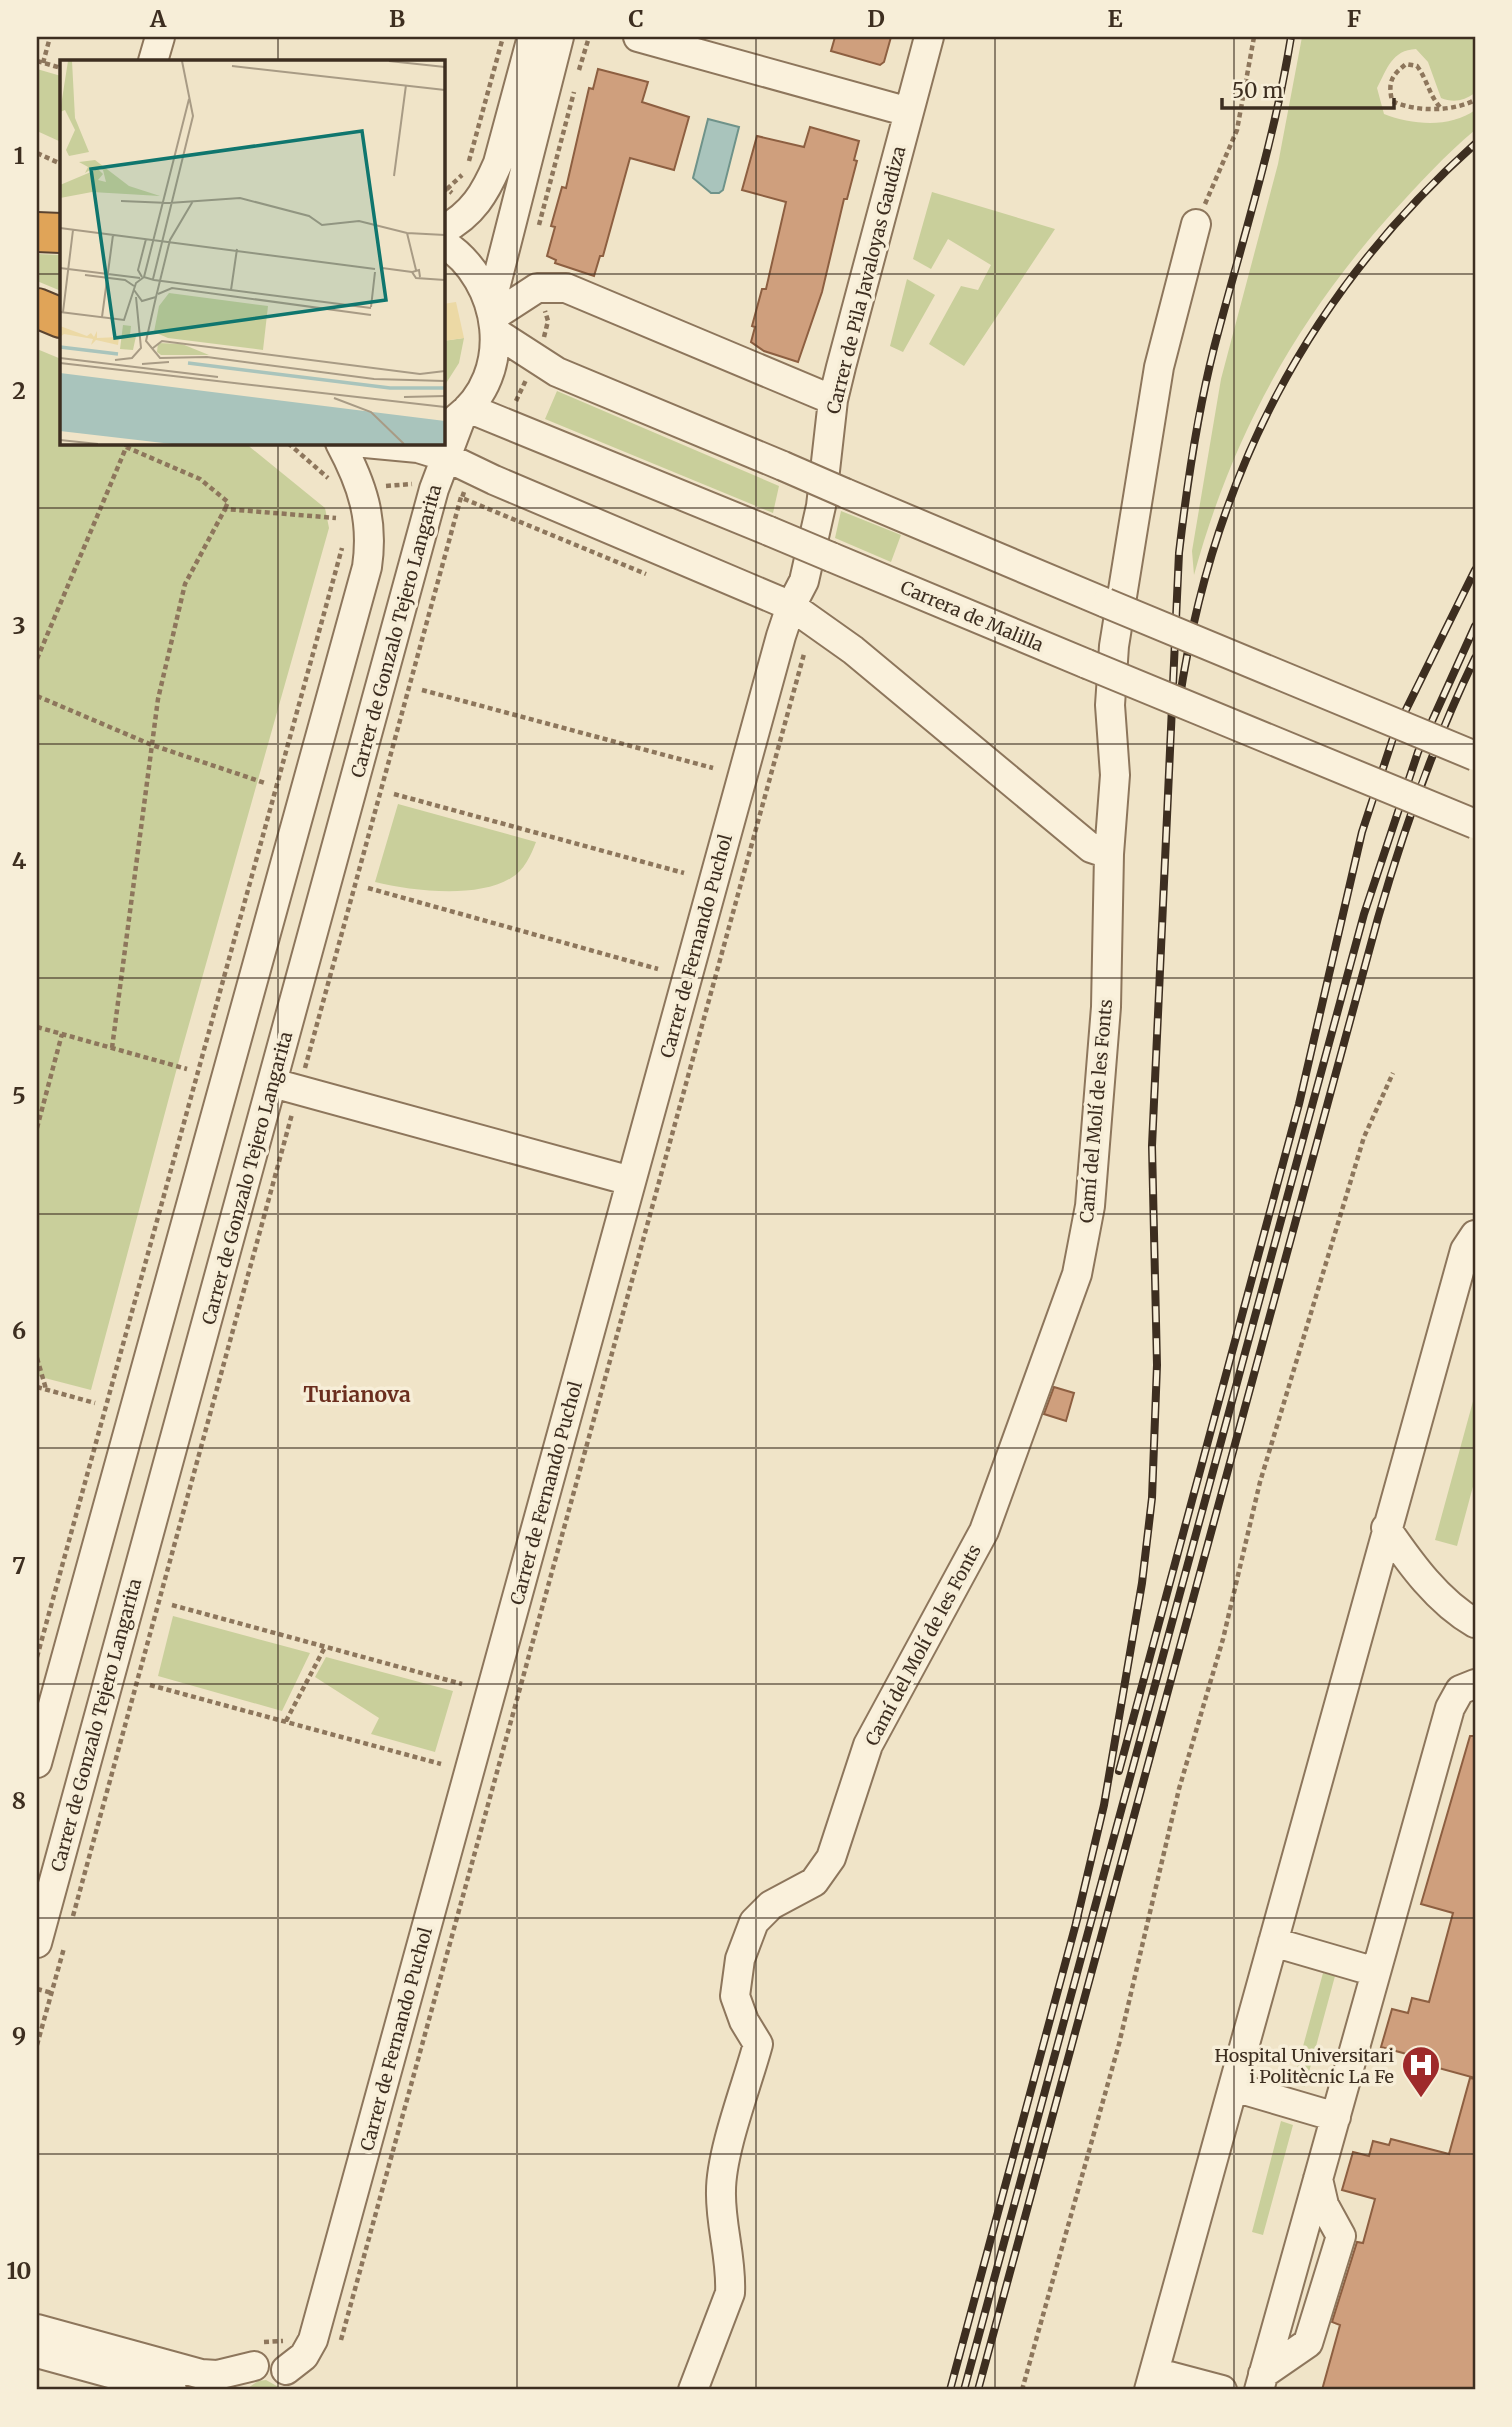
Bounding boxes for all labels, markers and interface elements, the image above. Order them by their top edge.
text: A [149,4,167,33]
text: B [389,4,405,33]
text: C [628,4,644,33]
text: D [867,4,885,33]
text: E [1107,4,1123,33]
text: F [1347,4,1361,33]
inset map [60,60,444,444]
scale bar [1222,66,1393,110]
text: 50 m [1232,77,1283,104]
text: 1 [14,141,25,170]
street label: Carrer de Pila Javaloyas Gaudiza [822,143,911,416]
text: 2 [12,376,26,405]
street label: Carrer de Gonzalo Tejero Langarita [346,482,446,780]
street label: Carrera de Malilla [897,576,1047,657]
text: 3 [12,611,26,640]
street label: Carrer de Fernando Puchol [655,831,737,1060]
text: 4 [12,846,27,875]
street label: Camí del Molí de les Fonts [1075,998,1117,1224]
street label: Carrer de Gonzalo Tejero Langarita [197,1029,297,1327]
text: 5 [12,1081,26,1110]
text: 6 [12,1316,26,1345]
street label: Carrer de Fernando Puchol [505,1378,587,1607]
district label: Turianova [303,1381,411,1408]
street label: Camí del Molí de les Fonts [860,1540,986,1750]
text: 7 [12,1551,26,1580]
street label: Carrer de Gonzalo Tejero Langarita [46,1576,146,1874]
text: 8 [12,1786,26,1815]
street label: Carrer de Fernando Puchol [355,1924,437,2153]
text: 9 [12,2021,26,2050]
place label: Hospital Universitari i Politècnic La Fe [1215,2044,1394,2088]
hospital icon: Hospital Universitari i Politècnic La Fe [1400,2044,1442,2099]
text: 10 [7,2256,31,2285]

